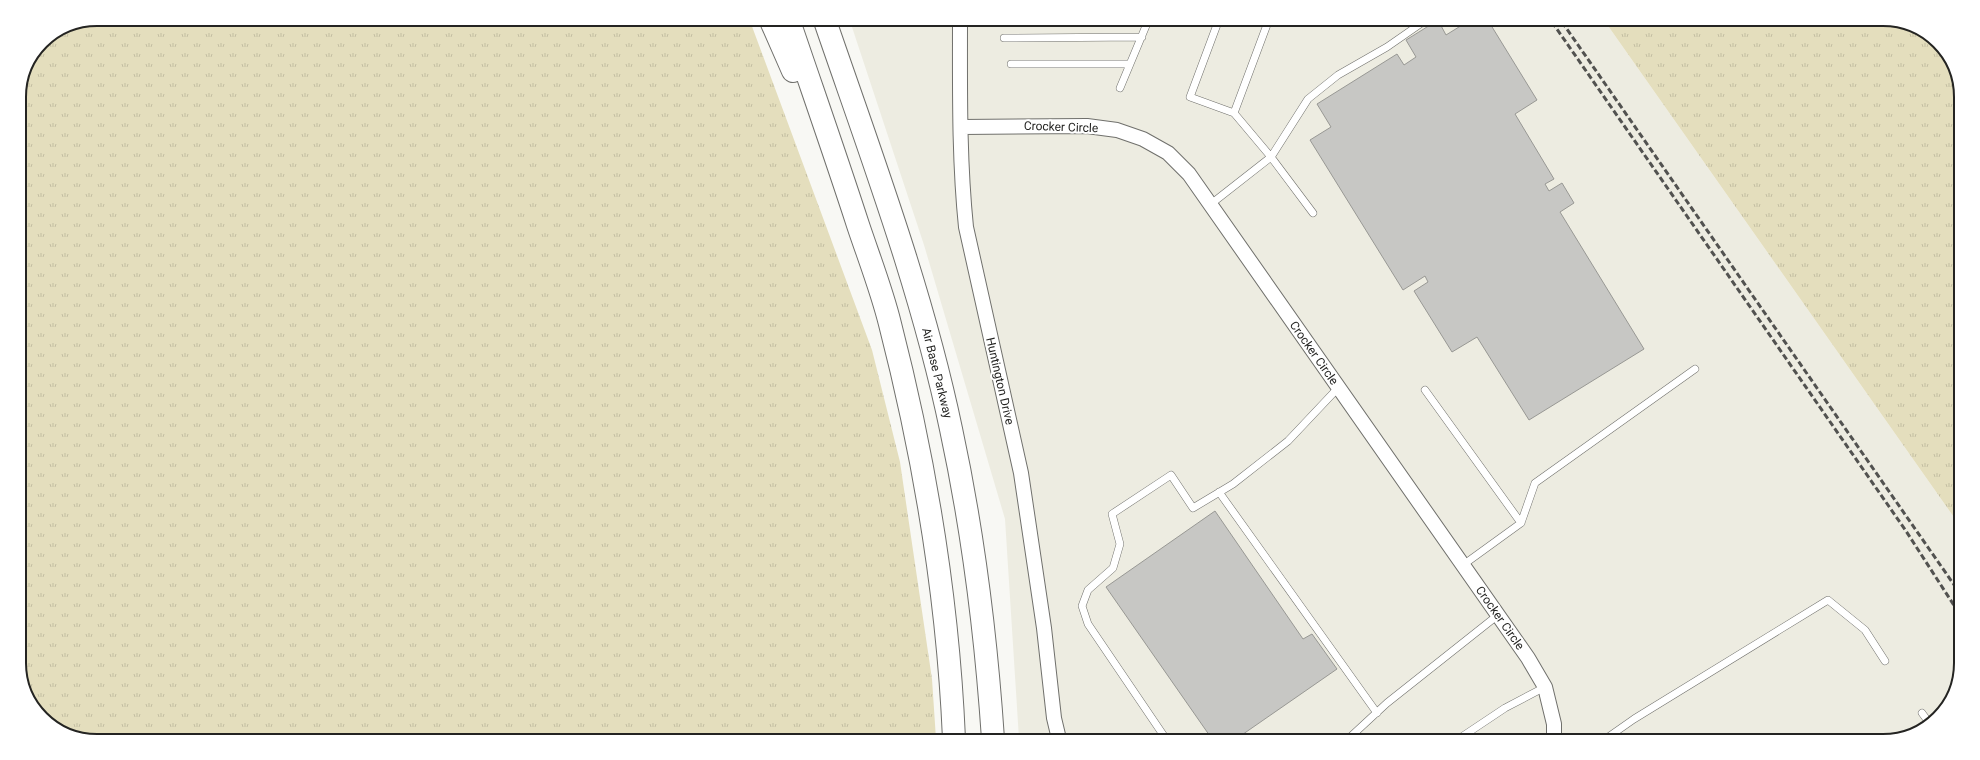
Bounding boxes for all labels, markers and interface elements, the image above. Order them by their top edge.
street label: Crocker Circle [1024,119,1098,135]
street label: Crocker Circle [1287,318,1341,388]
street label: Air Base Parkway [919,326,955,420]
street label: Huntington Drive [983,336,1017,426]
street label: Crocker Circle [1473,583,1527,653]

